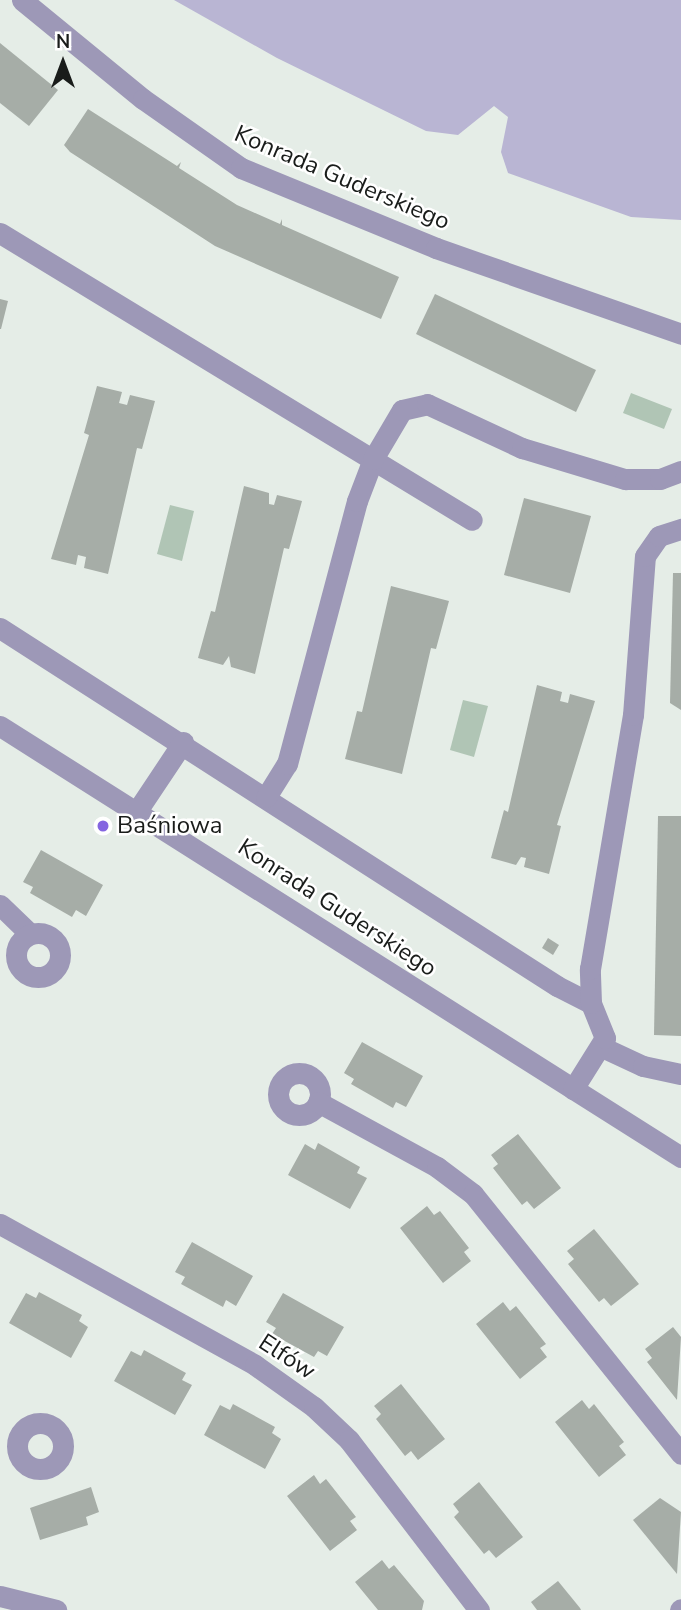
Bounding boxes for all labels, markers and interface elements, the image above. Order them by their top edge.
north arrow [28,28,98,98]
text: N [56,29,70,55]
street label: Konrada Guderskiego [230,120,454,236]
place label: Baśniowa [117,812,223,840]
marker: Baśniowa [95,818,111,834]
street label: Konrada Guderskiego [232,833,442,983]
street label: Elfów [253,1328,321,1386]

